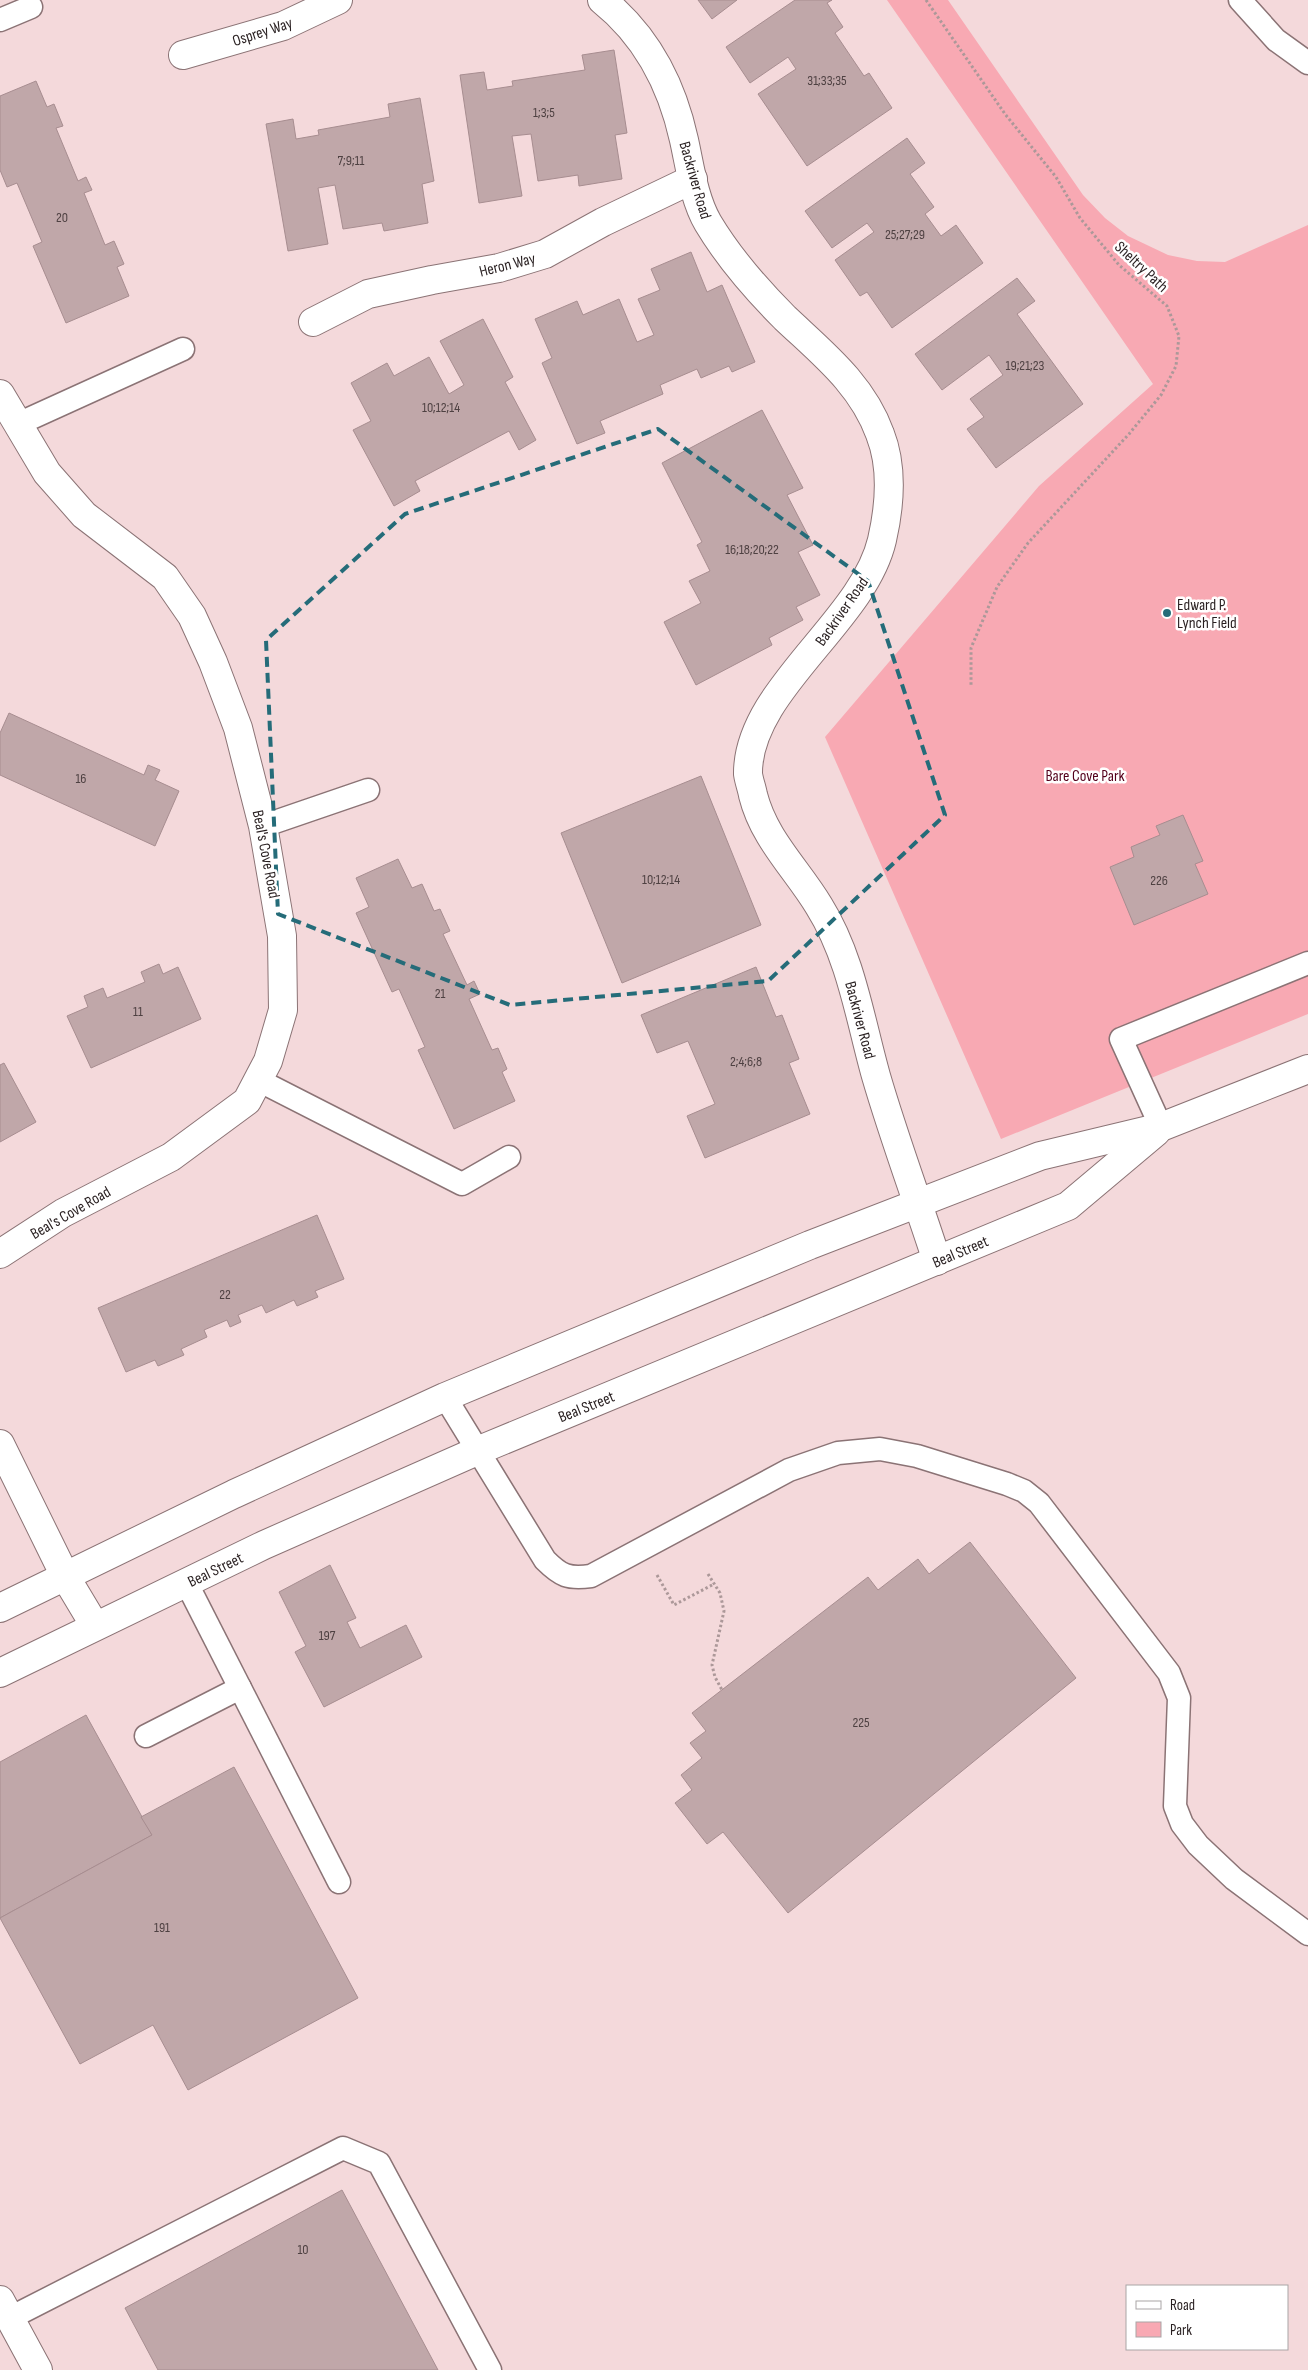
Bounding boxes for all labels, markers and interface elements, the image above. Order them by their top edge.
street label: Osprey Way [230,14,295,51]
house number: 31;33;35 [807,72,847,89]
house number: 1;3;5 [533,104,555,121]
street label: Backriver Road [674,139,715,221]
house number: 7;9;11 [338,152,365,169]
house number: 20 [56,209,68,226]
house number: 25;27;29 [885,226,925,243]
street label: Sheltry Path [1110,238,1172,297]
street label: Heron Way [477,249,537,282]
house number: 19;21;23 [1006,357,1045,374]
house number: 10;12;14 [422,399,460,416]
house number: 16;18;20;22 [725,541,779,558]
street label: Backriver Road [812,574,873,650]
place label: Edward P. Lynch Field [1177,596,1237,633]
marker: Edward P. Lynch Field [1161,607,1173,619]
park label: Bare Cove Park [1045,767,1125,786]
house number: 16 [75,770,87,787]
street label: Beal's Cove Road [248,809,283,900]
house number: 10;12;14 [642,871,680,888]
house number: 226 [1150,872,1168,889]
street label: Backriver Road [840,979,879,1061]
house number: 21 [435,985,445,1002]
house number: 11 [133,1003,143,1020]
house number: 2;4;6;8 [730,1053,762,1070]
street label: Beal's Cove Road [27,1183,114,1244]
street label: Beal Street [930,1232,992,1273]
house number: 22 [219,1286,231,1303]
street label: Beal Street [556,1387,618,1427]
street label: Beal Street [185,1549,246,1592]
house number: 197 [319,1627,336,1644]
house number: 225 [852,1714,870,1731]
house number: 191 [154,1919,170,1936]
house number: 10 [297,2241,309,2258]
legend [1126,2285,1288,2350]
text: Road [1170,2296,1195,2315]
text: Park [1170,2321,1192,2340]

